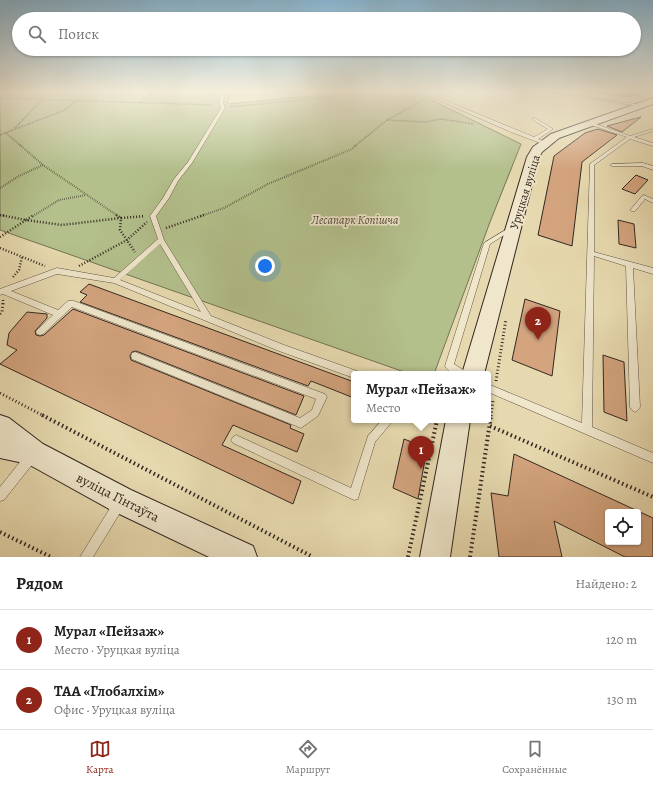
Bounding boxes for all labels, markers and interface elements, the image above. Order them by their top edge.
search box [12,12,641,56]
icon: search [26,23,48,45]
text: Поиск [58,24,99,44]
street label: Уруцкая вуліца [506,152,544,231]
park label: Лесапарк Копішча [310,212,399,228]
your location [255,256,275,276]
pin: 2 [525,307,551,340]
popup [351,371,491,423]
text: Мурал «Пейзаж» [366,379,476,399]
text: Место [366,399,401,416]
pin: 1 [408,436,434,469]
street label: вуліца Гінтаўта [73,468,163,527]
map controls [605,509,641,545]
button: locate [605,509,641,545]
text: Рядом [16,572,63,595]
text: Найдено: 2 [576,575,637,592]
text: Мурал «Пейзаж» [54,621,164,641]
text: 1 [27,631,31,648]
text: 120 m [606,631,637,648]
text: Место · Уруцкая вуліца [54,641,180,658]
text: ТАА «Глобалхім» [54,681,165,701]
text: 2 [26,691,32,708]
text: 130 m [607,691,637,708]
text: Офис · Уруцкая вуліца [54,701,175,718]
tab: Карта [86,738,114,777]
tab: Маршрут [286,738,330,777]
tab: Сохранённые [502,738,567,777]

